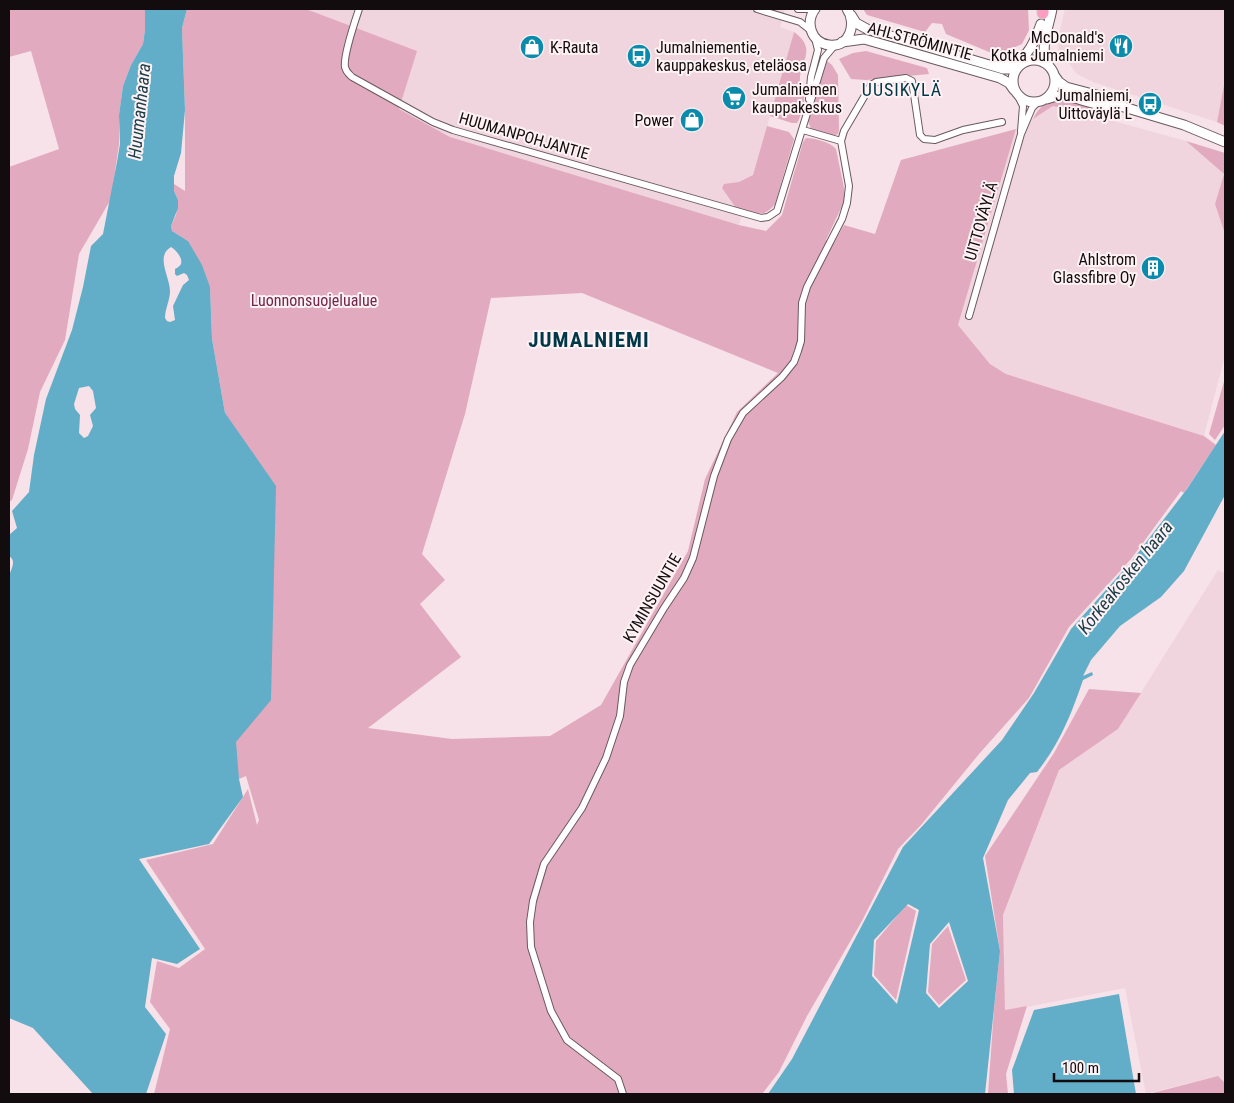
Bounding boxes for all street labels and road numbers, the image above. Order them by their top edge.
street label: AHLSTRÖMINTIE [866,18,974,64]
street label: HUUMANPOHJANTIE [457,108,591,164]
street label: UITTOVÄYLÄ [961,179,1001,263]
street label: KYMINSUUNTIE [619,550,685,646]

